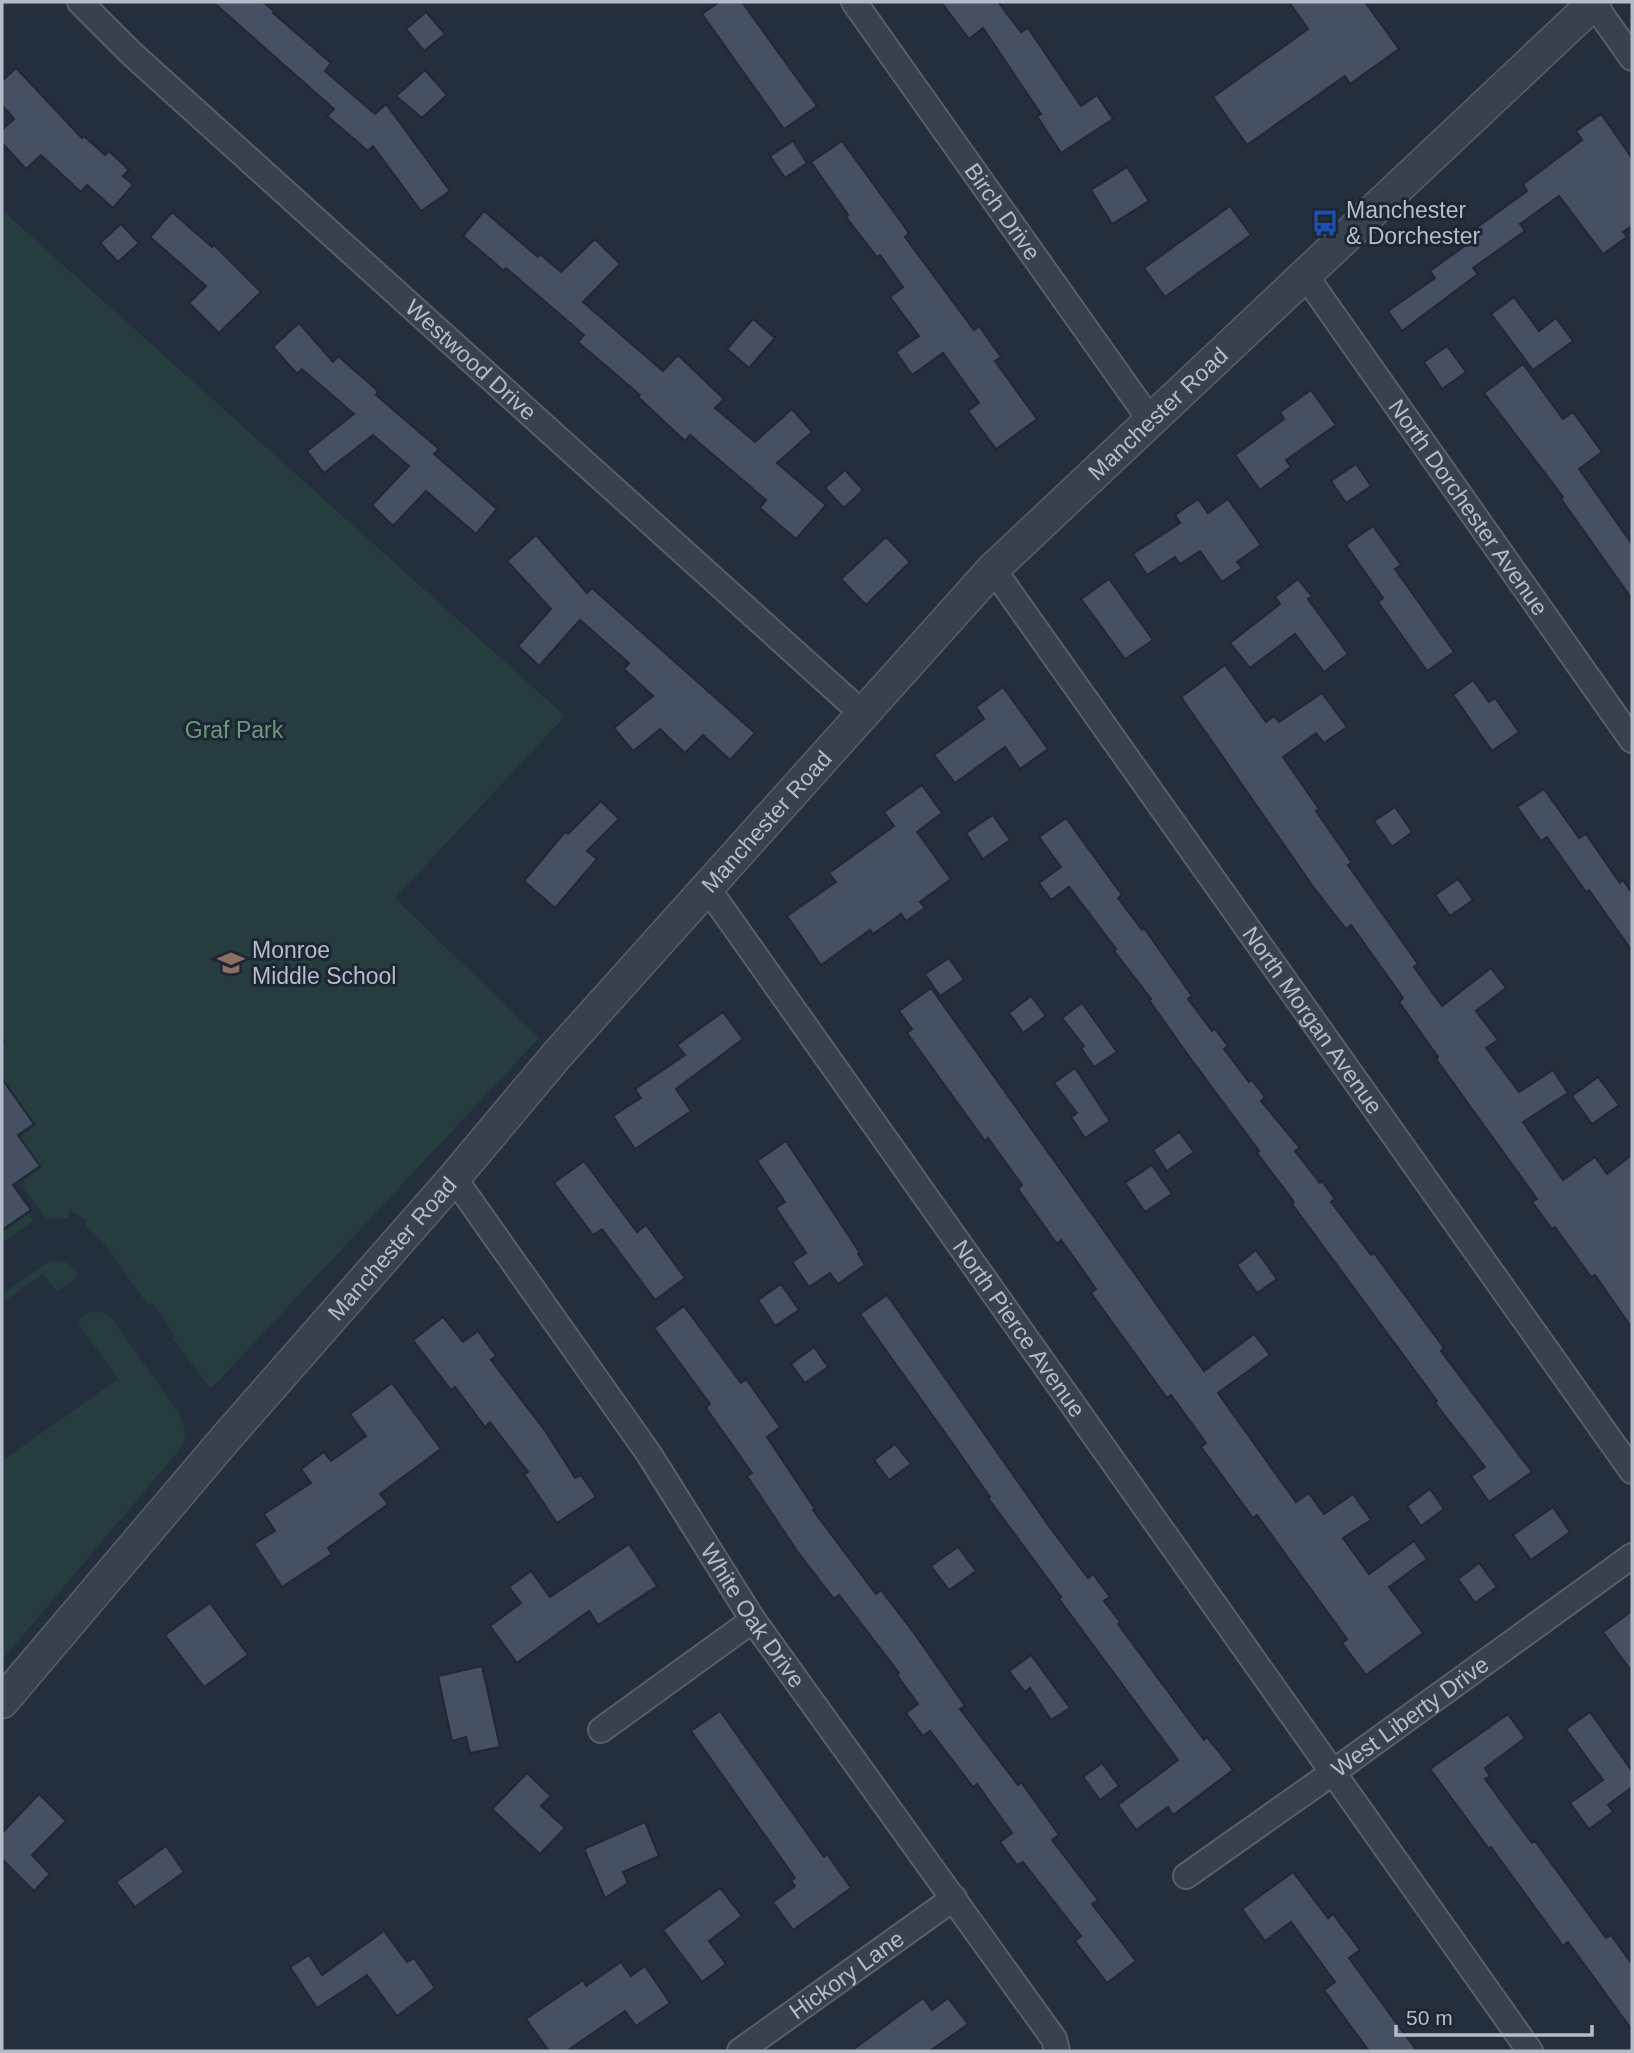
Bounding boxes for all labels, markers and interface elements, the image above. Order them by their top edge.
street label: Birch Drive [959,158,1046,265]
place label: Manchester & Dorchester [1346,197,1481,249]
bus stop icon: Manchester & Dorchester [1310,208,1340,238]
street label: Westwood Drive [400,294,542,426]
street label: Manchester Road [1083,342,1233,485]
street label: North Dorchester Avenue [1384,394,1553,620]
park label: Graf Park [185,717,284,743]
street label: Manchester Road [696,745,837,898]
street label: North Morgan Avenue [1237,922,1388,1119]
place label: Monroe Middle School [252,937,396,989]
school or university icon: Monroe Middle School [216,948,246,978]
street label: Manchester Road [322,1172,462,1326]
street label: North Pierce Avenue [948,1235,1090,1422]
street label: White Oak Drive [695,1539,810,1693]
street label: West Liberty Drive [1326,1651,1494,1782]
street label: Hickory Lane [784,1925,909,2024]
scale bar [1396,1994,1592,2038]
text: 50 m [1406,2006,1453,2029]

